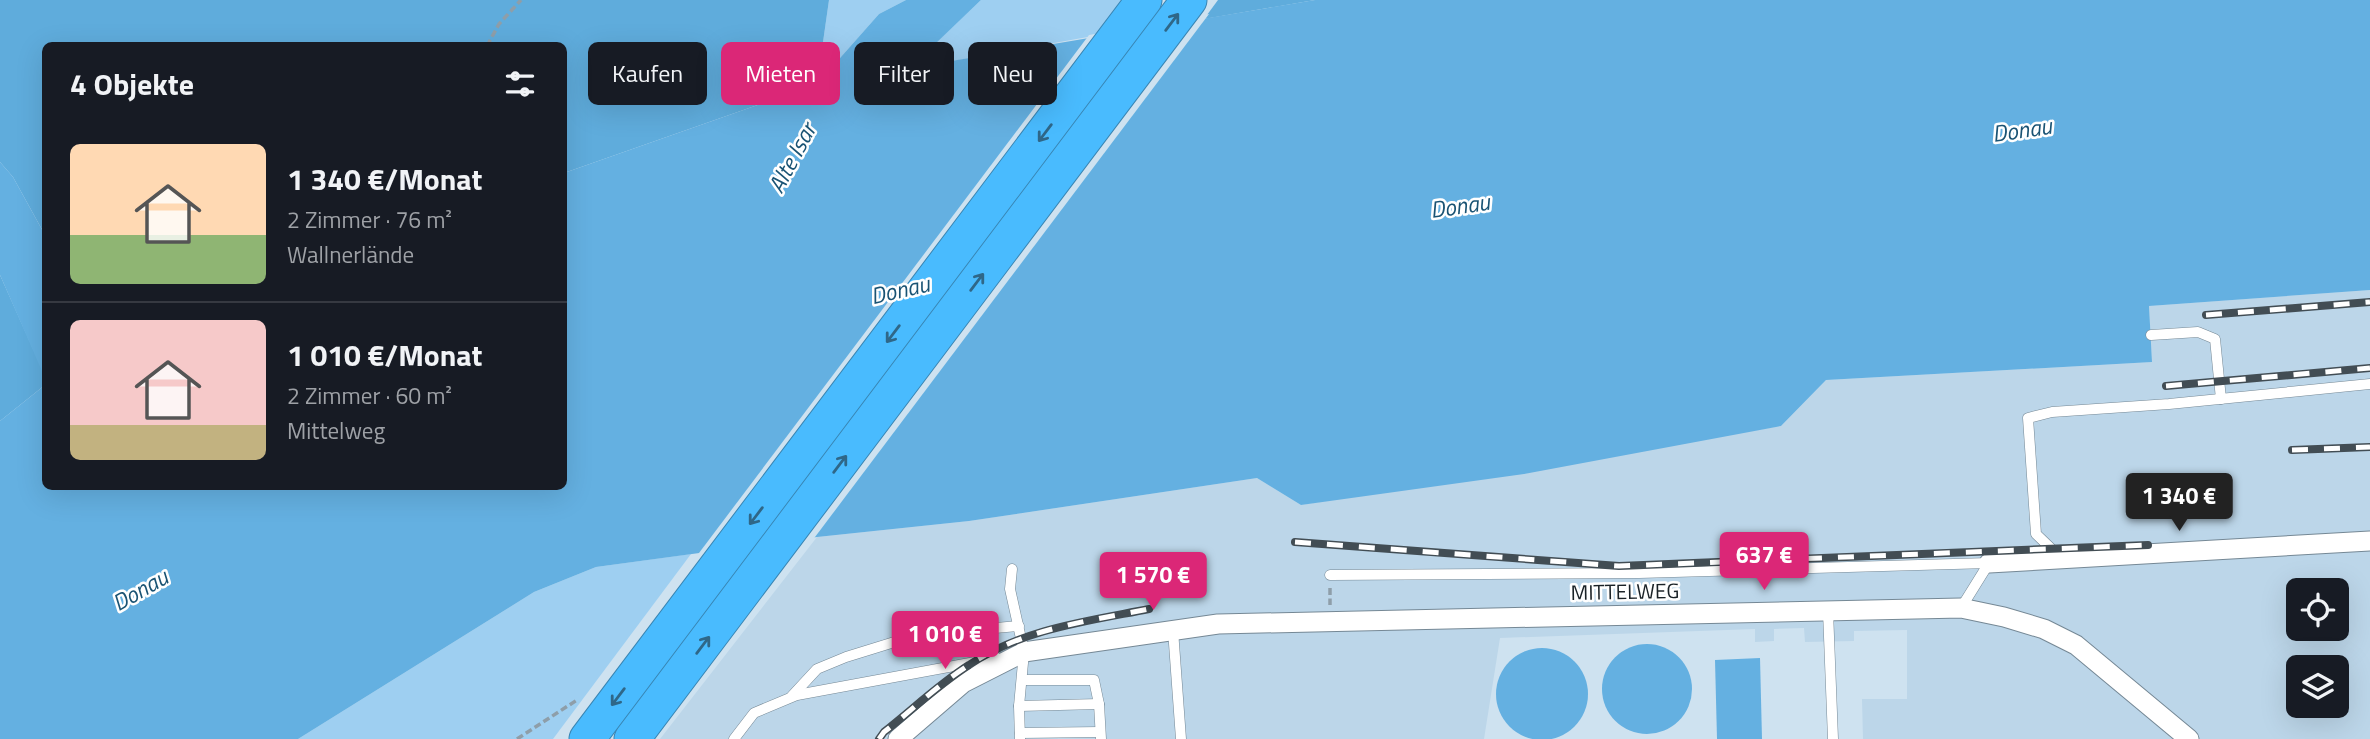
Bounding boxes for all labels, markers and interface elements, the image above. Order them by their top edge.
one-way arrow [1165,13,1180,32]
chip: Kaufen [588,42,707,105]
chip: Mieten [721,42,840,105]
chip: Filter [854,42,954,105]
chip: Neu [968,42,1057,105]
text: 4 Objekte [70,61,194,107]
icon: filters [501,65,539,103]
water label: Donau [1990,108,2055,151]
water label: Alte Isar [759,114,826,199]
one-way arrow [1037,123,1052,142]
text: 1 340 €/Monat [287,156,483,202]
icon: home [126,172,210,256]
water label: Donau [1428,184,1493,227]
text: 2 Zimmer · 76 m² [287,202,452,237]
text: Wallnerlände [287,237,414,272]
water label: Donau [867,265,934,313]
one-way arrow [969,273,984,292]
one-way arrow [885,325,900,343]
text: 1 010 €/Monat [287,332,483,378]
icon: home [126,348,210,432]
text: 2 Zimmer · 60 m² [287,378,452,413]
text: Mittelweg [287,413,385,448]
one-way arrow [832,455,847,473]
pin: 1 340 € [2114,474,2244,533]
text: 1 340 € [2142,478,2216,513]
one-way arrow [748,506,763,525]
pin: 637 € [1715,532,1813,592]
text: 637 € [1736,537,1792,572]
pin: 1 570 € [1088,552,1218,612]
text: 1 570 € [1116,557,1190,592]
water label: Donau [105,559,176,620]
street label: MITTELWEG [1570,574,1680,608]
map controls [2286,578,2349,718]
button: locate [2286,578,2349,641]
pin: 1 010 € [880,612,1010,671]
text: 1 010 € [908,616,982,651]
one-way arrow [695,636,710,655]
button: layers [2286,655,2349,718]
one-way arrow [611,687,626,706]

